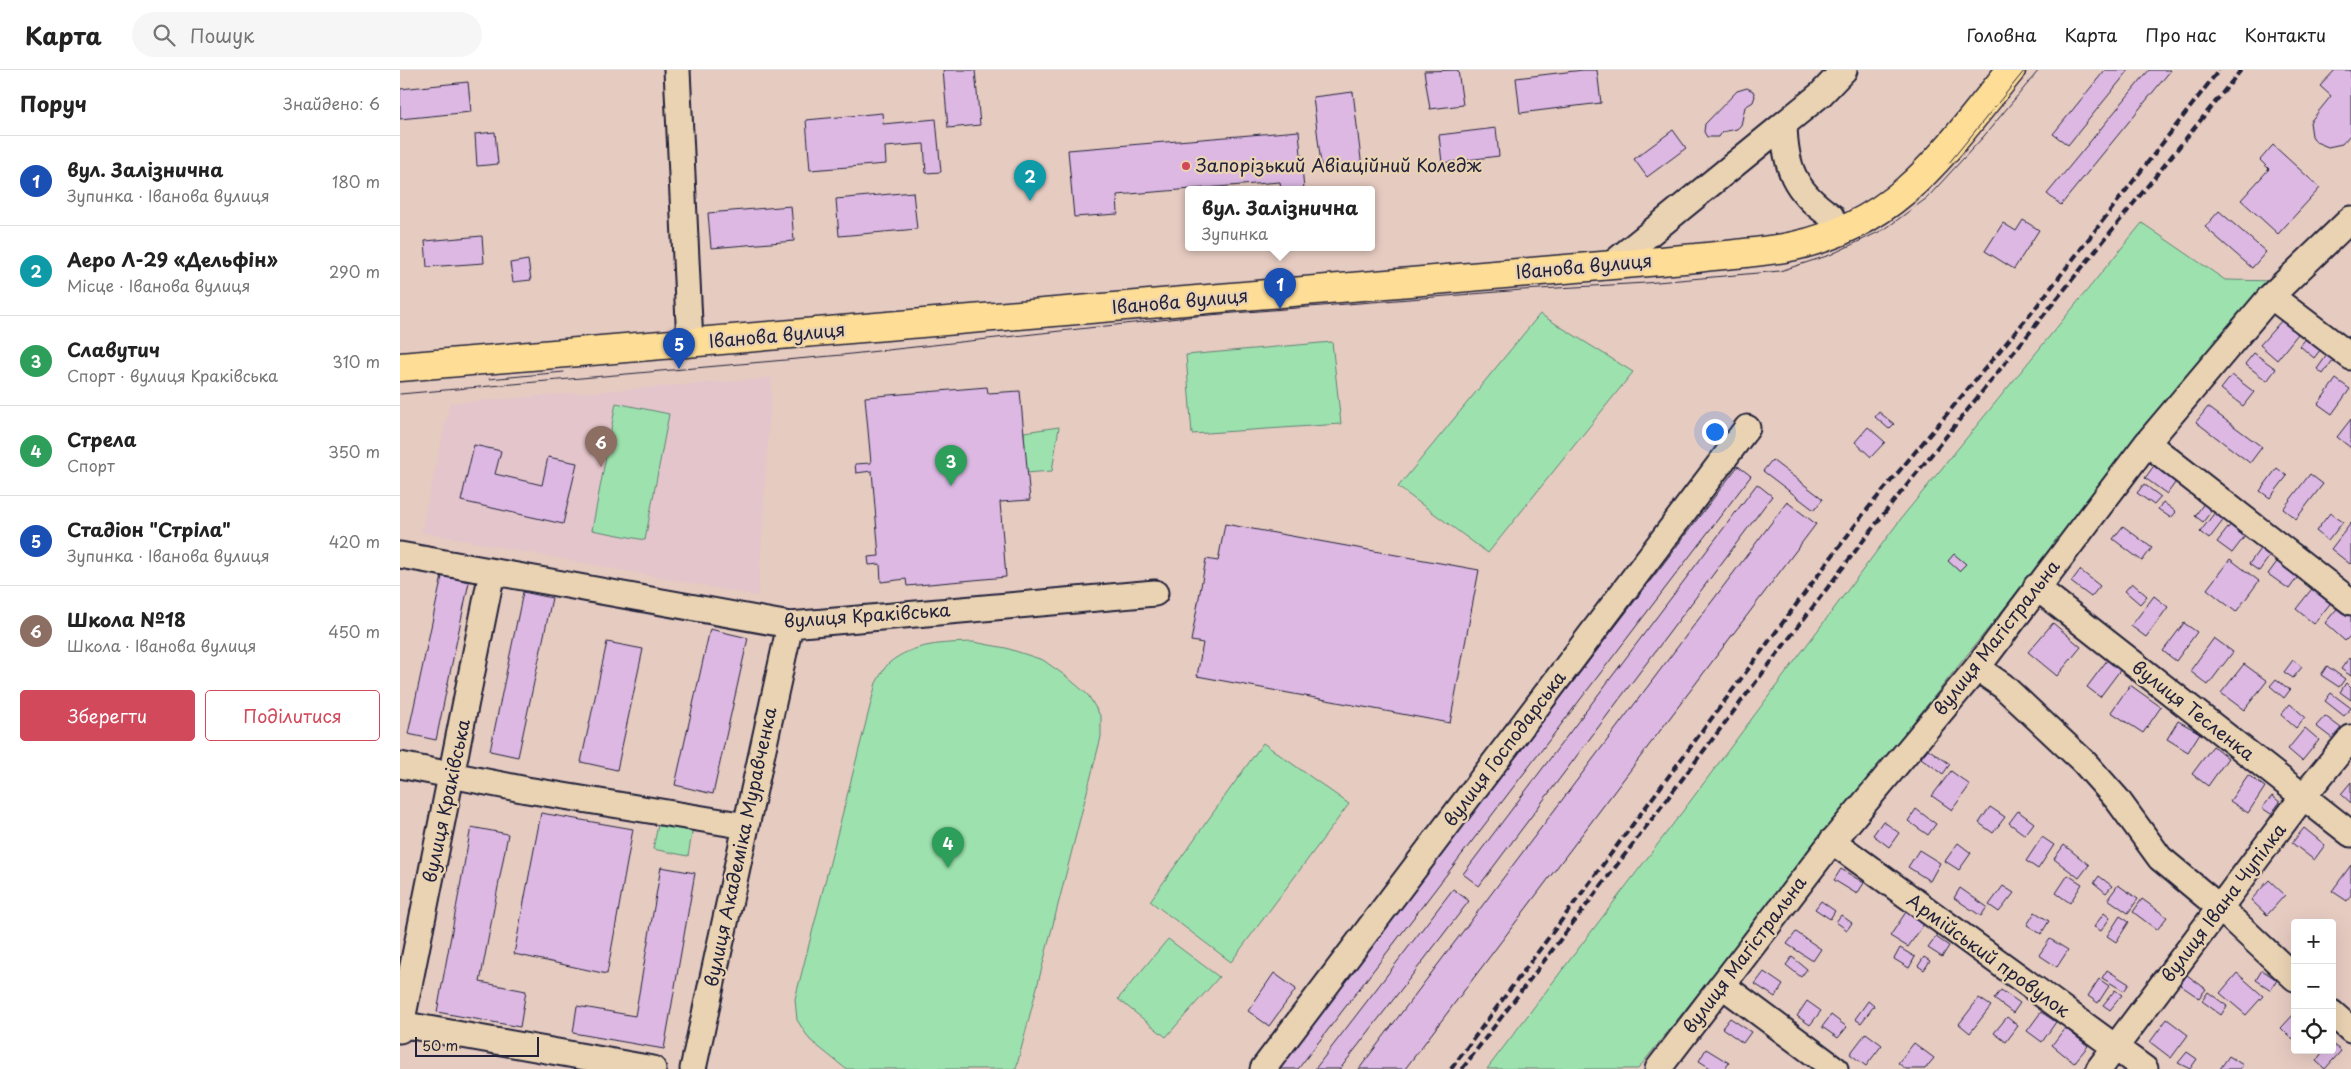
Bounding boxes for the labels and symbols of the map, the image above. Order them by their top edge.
place label: Запорізький Авіаційний Коледж [1196,151,1482,178]
pin: 2 [1014,160,1046,201]
marker: Запорізький Авіаційний Коледж [1180,160,1192,172]
street label: Іванова вулиця [1515,246,1653,285]
pin: 1 [1264,268,1296,309]
street label: Іванова вулиця [1111,281,1249,320]
street label: Іванова вулиця [708,315,846,354]
pin: 5 [663,328,695,369]
your location [1702,419,1728,445]
pin: 6 [585,426,617,467]
pin: 3 [935,445,967,486]
street label: вулиця Магістральна [1926,553,2066,721]
street label: вулиця Краківська [783,595,952,634]
street label: вулиця Тесленка [2127,653,2262,767]
street label: вулиця Господарська [1436,664,1572,832]
street label: вулиця Академіка Муравченка [697,704,783,989]
street label: вулиця Краківська [415,716,476,885]
street label: вулиця Івана Чупілка [2154,816,2292,987]
pin: 4 [932,827,964,868]
street label: вулиця Магістральна [1675,869,1813,1039]
street label: Армійський провулок [1902,886,2076,1023]
scale bar [415,1034,539,1057]

